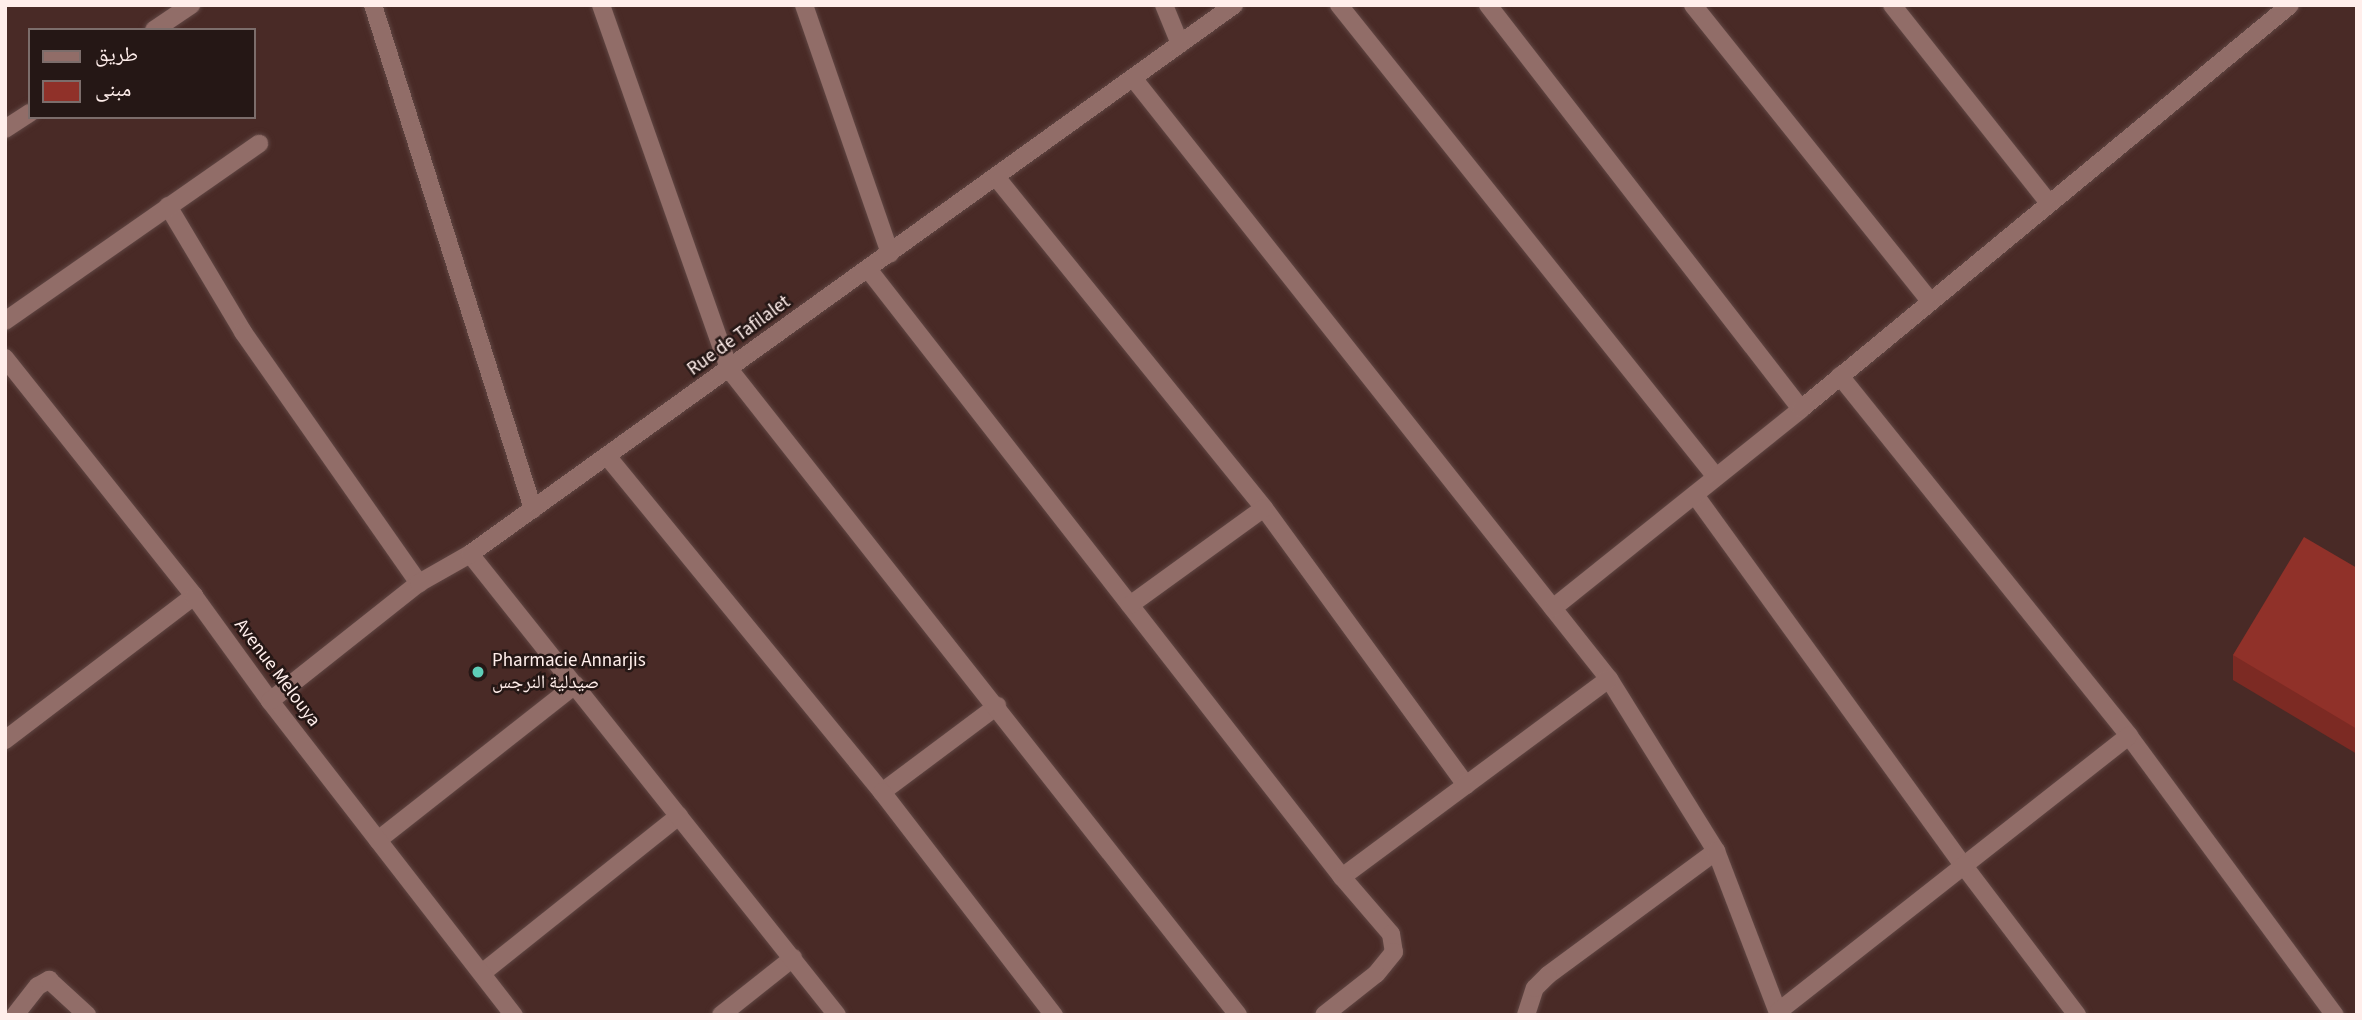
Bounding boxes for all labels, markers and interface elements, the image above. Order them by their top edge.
legend [28,28,256,119]
text: طريق [95,39,138,69]
text: مبنى [95,74,131,104]
street label: Rue de Tafilalet [683,291,795,381]
street label: Avenue Melouya [229,615,325,731]
place label: Pharmacie Annarjis صيدلية النرجس [492,650,646,694]
marker: Pharmacie Annarjis صيدلية النرجس [470,664,486,680]

